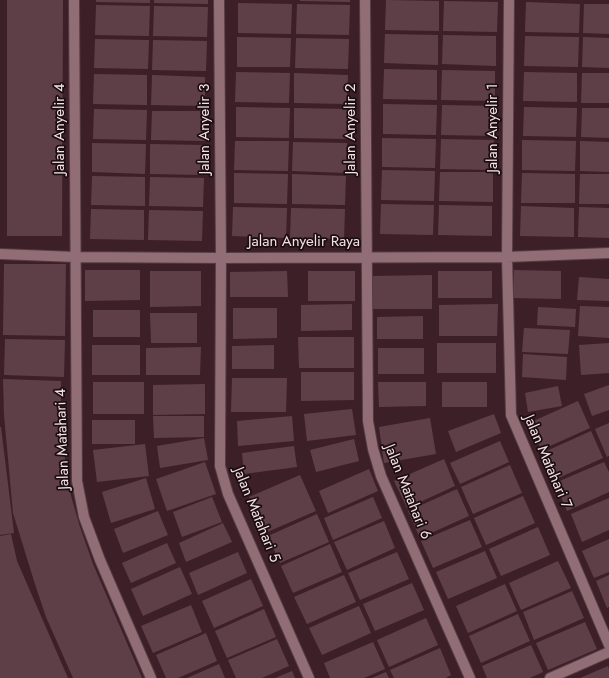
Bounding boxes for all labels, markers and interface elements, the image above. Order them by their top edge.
street label: Jalan Anyelir 4 [51,83,69,175]
street label: Jalan Anyelir 2 [342,83,360,175]
street label: Jalan Anyelir 1 [484,83,502,173]
street label: Jalan Anyelir 3 [196,84,214,174]
street label: Jalan Anyelir Raya [248,233,360,251]
street label: Jalan Matahari 4 [52,388,74,490]
street label: Jalan Matahari 7 [519,412,575,512]
street label: Jalan Matahari 6 [380,442,434,542]
street label: Jalan Matahari 5 [229,465,283,565]

